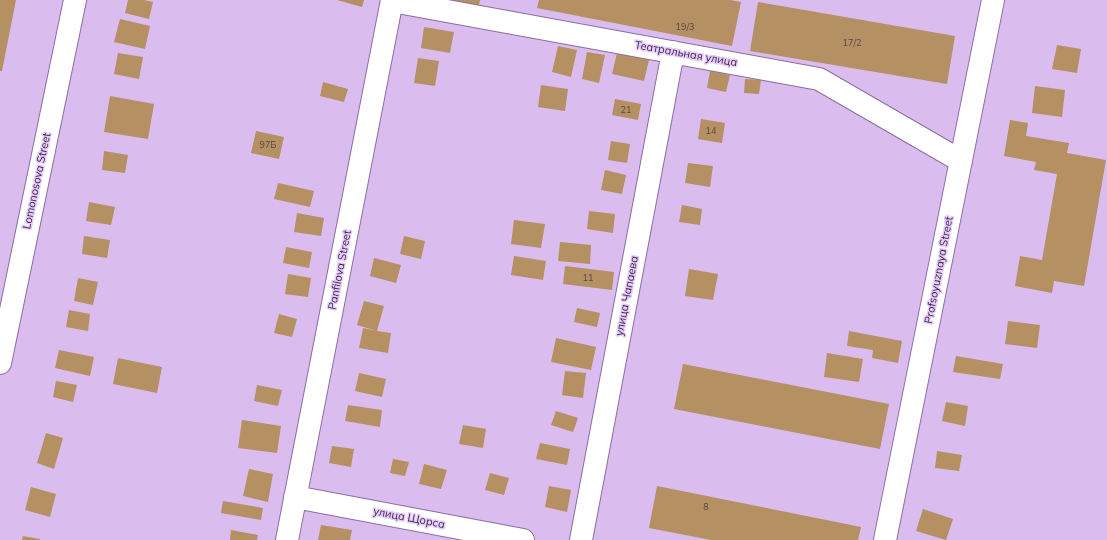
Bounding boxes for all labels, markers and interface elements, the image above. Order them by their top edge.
house number: 19/3 [676,22,694,32]
street label: Театральная улица [634,38,738,70]
house number: 17/2 [843,38,861,48]
house number: 21 [621,105,631,115]
house number: 14 [706,126,716,136]
street label: Lomonosova Street [20,132,54,230]
house number: 97Б [260,140,276,150]
street label: Profsoyuznaya Street [922,215,956,325]
street label: Panfilova Street [326,229,354,311]
street label: улица Чапаева [613,255,641,337]
house number: 11 [583,273,593,283]
house number: 8 [703,502,709,512]
street label: улица Щорса [372,505,446,531]

